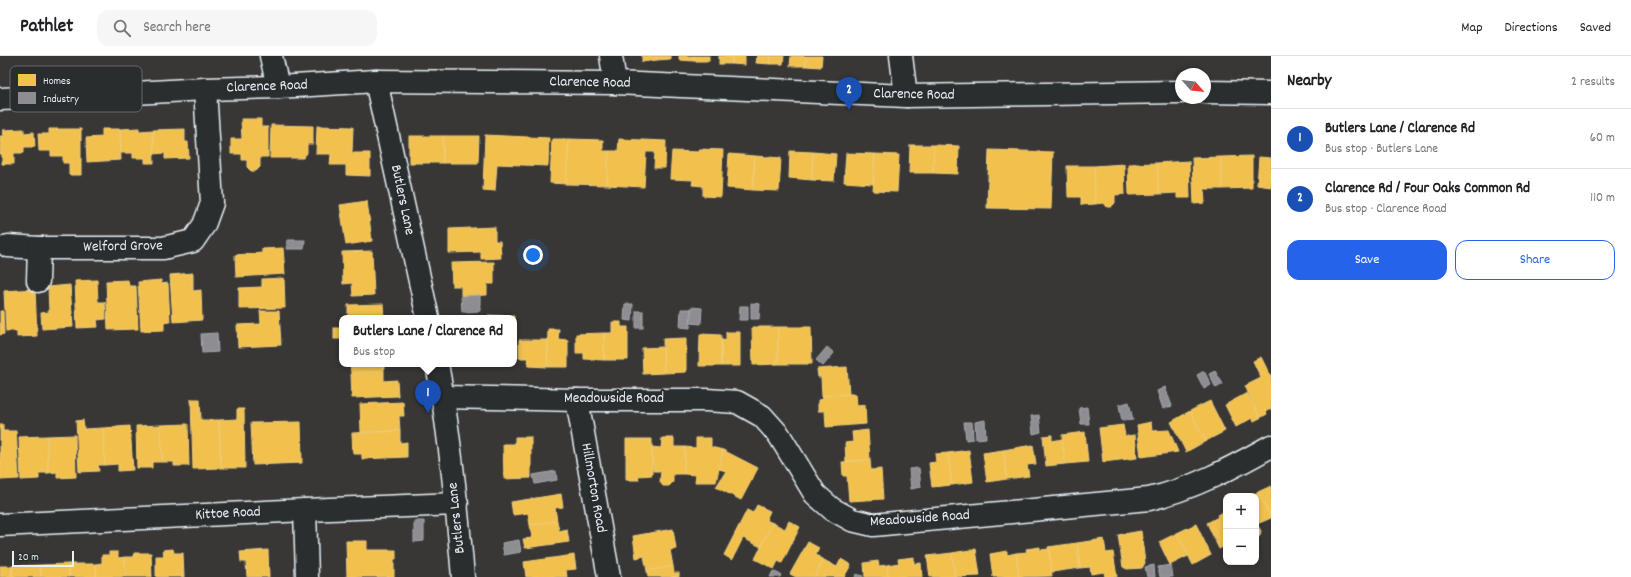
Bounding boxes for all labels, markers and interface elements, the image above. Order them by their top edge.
search box [97,10,377,46]
text: Pathlet [20,14,73,41]
icon: search [111,17,133,39]
text: Search here [143,17,211,39]
text: Map [1461,18,1483,38]
text: Directions [1505,18,1558,38]
text: Saved [1580,18,1611,38]
legend [10,66,142,112]
north arrow [1175,68,1211,104]
text: Nearby [1287,70,1331,94]
street label: Clarence Road [549,71,631,95]
text: 2 results [1571,73,1615,92]
text: Homes [43,74,71,90]
street label: Clarence Road [226,75,308,99]
pin: 2 [836,77,862,110]
street label: Clarence Road [873,83,955,107]
text: Industry [43,92,79,108]
text: Butlers Lane / Clarence Rd [1325,118,1475,140]
text: 1 [1299,129,1301,148]
text: 60 m [1590,129,1615,148]
text: Bus stop · Butlers Lane [1325,140,1438,159]
street label: Butlers Lane [384,163,420,238]
text: Clarence Rd / Four Oaks Common Rd [1325,178,1530,200]
text: 2 [1297,189,1303,208]
text: 110 m [1590,189,1615,208]
text: Bus stop · Clarence Road [1325,200,1447,219]
street label: Welford Grove [83,235,163,259]
button: Save [1287,240,1447,280]
button: Share [1455,240,1615,280]
your location [523,245,543,265]
popup [339,315,517,367]
text: Butlers Lane / Clarence Rd [353,321,503,343]
text: Bus stop [353,343,395,362]
pin: 1 [415,380,441,413]
street label: Meadowside Road [564,388,664,410]
street label: Hillmorton Road [574,441,612,535]
street label: Butlers Lane [442,481,472,555]
map controls [1223,493,1259,565]
button: + [1223,493,1259,529]
street label: Kittoe Road [195,501,261,527]
street label: Meadowside Road [869,505,971,533]
button: − [1223,529,1259,565]
scale bar [12,549,74,568]
text: 20 m [18,550,39,566]

